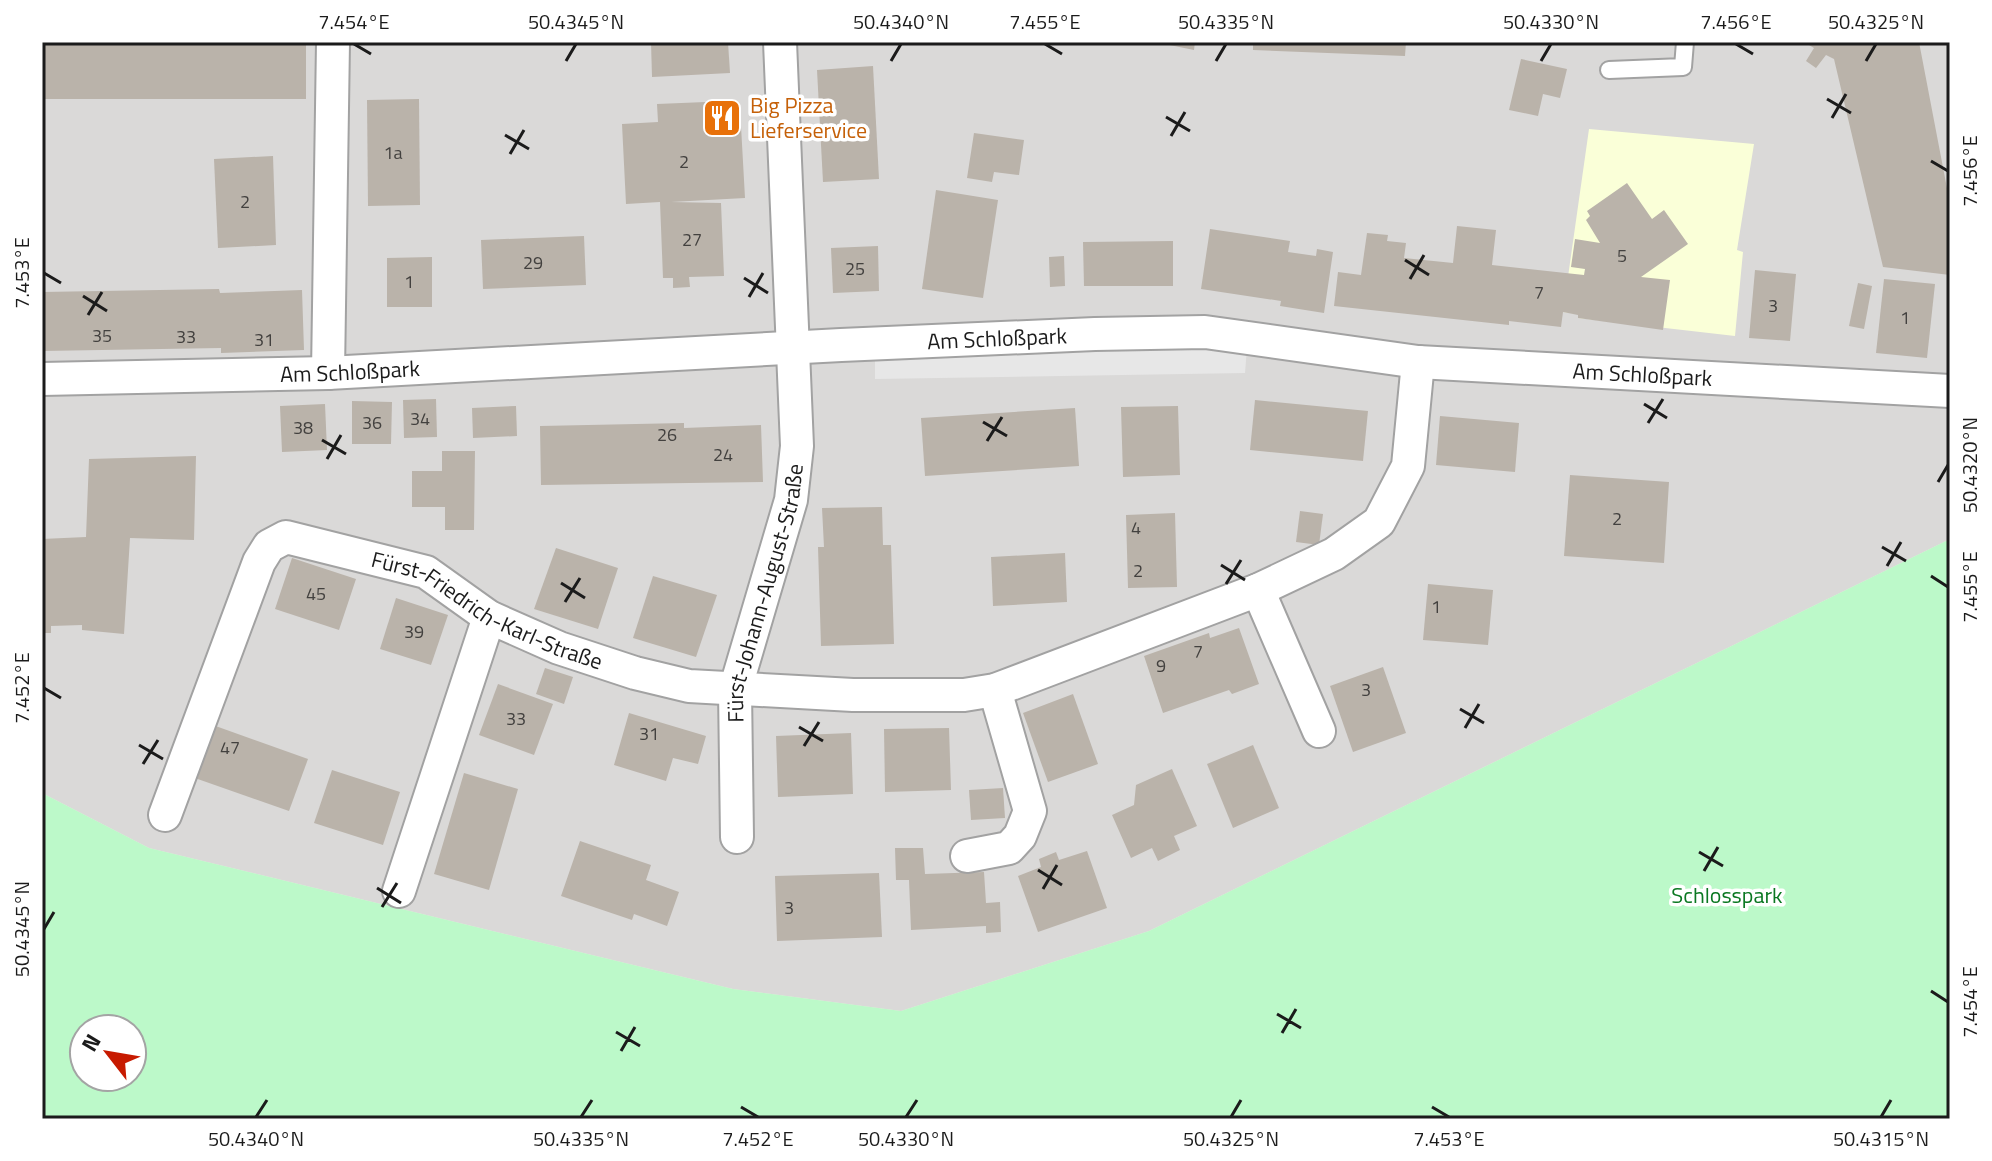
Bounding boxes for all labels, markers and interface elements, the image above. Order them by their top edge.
text: 7.454°E [318,6,390,37]
text: 50.4345°N [528,6,624,37]
text: 50.4340°N [853,6,949,37]
text: 7.455°E [1009,6,1081,37]
text: 50.4335°N [1178,6,1274,37]
text: 50.4330°N [1503,6,1599,37]
text: 7.456°E [1700,6,1772,37]
text: 50.4325°N [1828,6,1924,37]
place label: Big Pizza Lieferservice [750,88,867,147]
restaurant icon: Big Pizza Lieferservice [701,97,743,139]
text: 7.456°E [1954,135,1985,207]
house number: 1a [383,139,403,166]
house number: 2 [679,148,689,175]
house number: 2 [240,188,250,215]
house number: 27 [682,226,702,253]
text: 7.453°E [6,237,37,309]
house number: 5 [1617,242,1627,269]
house number: 29 [523,249,543,276]
house number: 25 [845,255,865,282]
house number: 1 [404,268,414,295]
house number: 7 [1534,279,1544,306]
house number: 3 [1768,292,1778,319]
house number: 1 [1900,304,1910,331]
street label: Am Schloßpark [926,318,1068,358]
house number: 35 [92,322,112,349]
house number: 33 [176,323,196,350]
house number: 31 [254,326,274,353]
street label: Am Schloßpark [280,351,421,391]
street label: Am Schloßpark [1572,353,1714,395]
house number: 34 [410,405,430,432]
house number: 36 [362,409,382,436]
house number: 38 [293,414,313,441]
text: 50.4320°N [1954,417,1985,513]
house number: 26 [657,421,677,448]
house number: 24 [713,441,733,468]
street label: Fürst-Johann-August-Straße [718,462,812,723]
house number: 2 [1612,505,1622,532]
house number: 4 [1131,514,1141,541]
street label: Fürst-Friedrich-Karl-Straße [368,542,607,678]
text: 7.455°E [1954,551,1985,623]
house number: 2 [1133,557,1143,584]
house number: 45 [306,580,326,607]
house number: 1 [1431,593,1441,620]
house number: 39 [404,618,424,645]
house number: 7 [1193,638,1203,665]
text: 7.452°E [6,652,37,724]
house number: 9 [1156,652,1166,679]
house number: 3 [1361,676,1371,703]
house number: 33 [506,705,526,732]
house number: 31 [639,720,659,747]
house number: 47 [220,734,240,761]
park label: Schlosspark [1671,878,1783,912]
text: 50.4345°N [6,881,37,977]
house number: 3 [784,894,794,921]
text: 7.454°E [1954,966,1985,1038]
north arrow [68,1013,148,1093]
text: N [72,1027,109,1058]
text: 50.4340°N [208,1123,304,1154]
text: 50.4335°N [533,1123,629,1154]
text: 7.452°E [722,1123,794,1154]
text: 50.4330°N [858,1123,954,1154]
text: 50.4325°N [1183,1123,1279,1154]
text: 7.453°E [1413,1123,1485,1154]
text: 50.4315°N [1833,1123,1929,1154]

